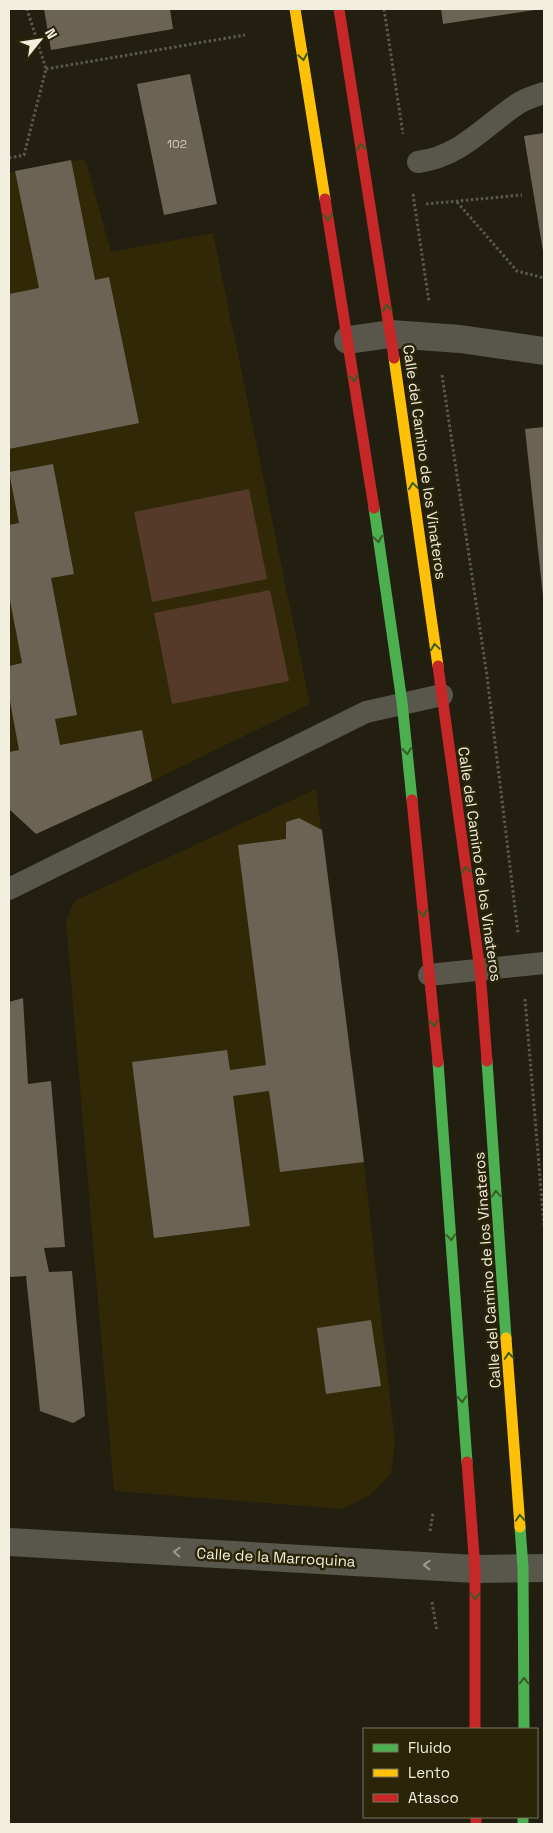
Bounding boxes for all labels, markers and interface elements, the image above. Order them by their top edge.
north arrow [15,15,65,65]
text: N [41,25,61,42]
one-way arrow [297,53,307,61]
house number: 102 [167,136,187,152]
one-way arrow [357,143,367,152]
one-way arrow [322,213,332,222]
one-way arrow [382,304,392,312]
street label: Calle del Camino de los Vinateros [399,343,451,581]
one-way arrow [348,373,358,382]
one-way arrow [409,482,419,490]
one-way arrow [372,535,383,543]
one-way arrow [431,643,441,651]
street label: Calle del Camino de los Vinateros [454,745,506,983]
one-way arrow [401,747,412,755]
one-way arrow [461,865,472,873]
one-way arrow [417,909,428,917]
one-way arrow [428,1019,439,1027]
street label: Calle del Camino de los Vinateros [469,1151,505,1389]
one-way arrow [491,1190,502,1198]
one-way arrow [445,1234,456,1242]
one-way arrow [503,1352,514,1360]
one-way arrow [457,1396,468,1404]
one-way arrow [515,1514,526,1522]
street label: Calle de la Marroquina [196,1543,356,1571]
one-way arrow [173,1546,181,1557]
one-way arrow [422,1560,430,1570]
one-way arrow [470,1593,480,1601]
one-way arrow [518,1676,529,1684]
legend [363,1728,538,1818]
text: Fluido [408,1738,452,1757]
text: Lento [408,1763,450,1782]
text: Atasco [408,1788,459,1807]

